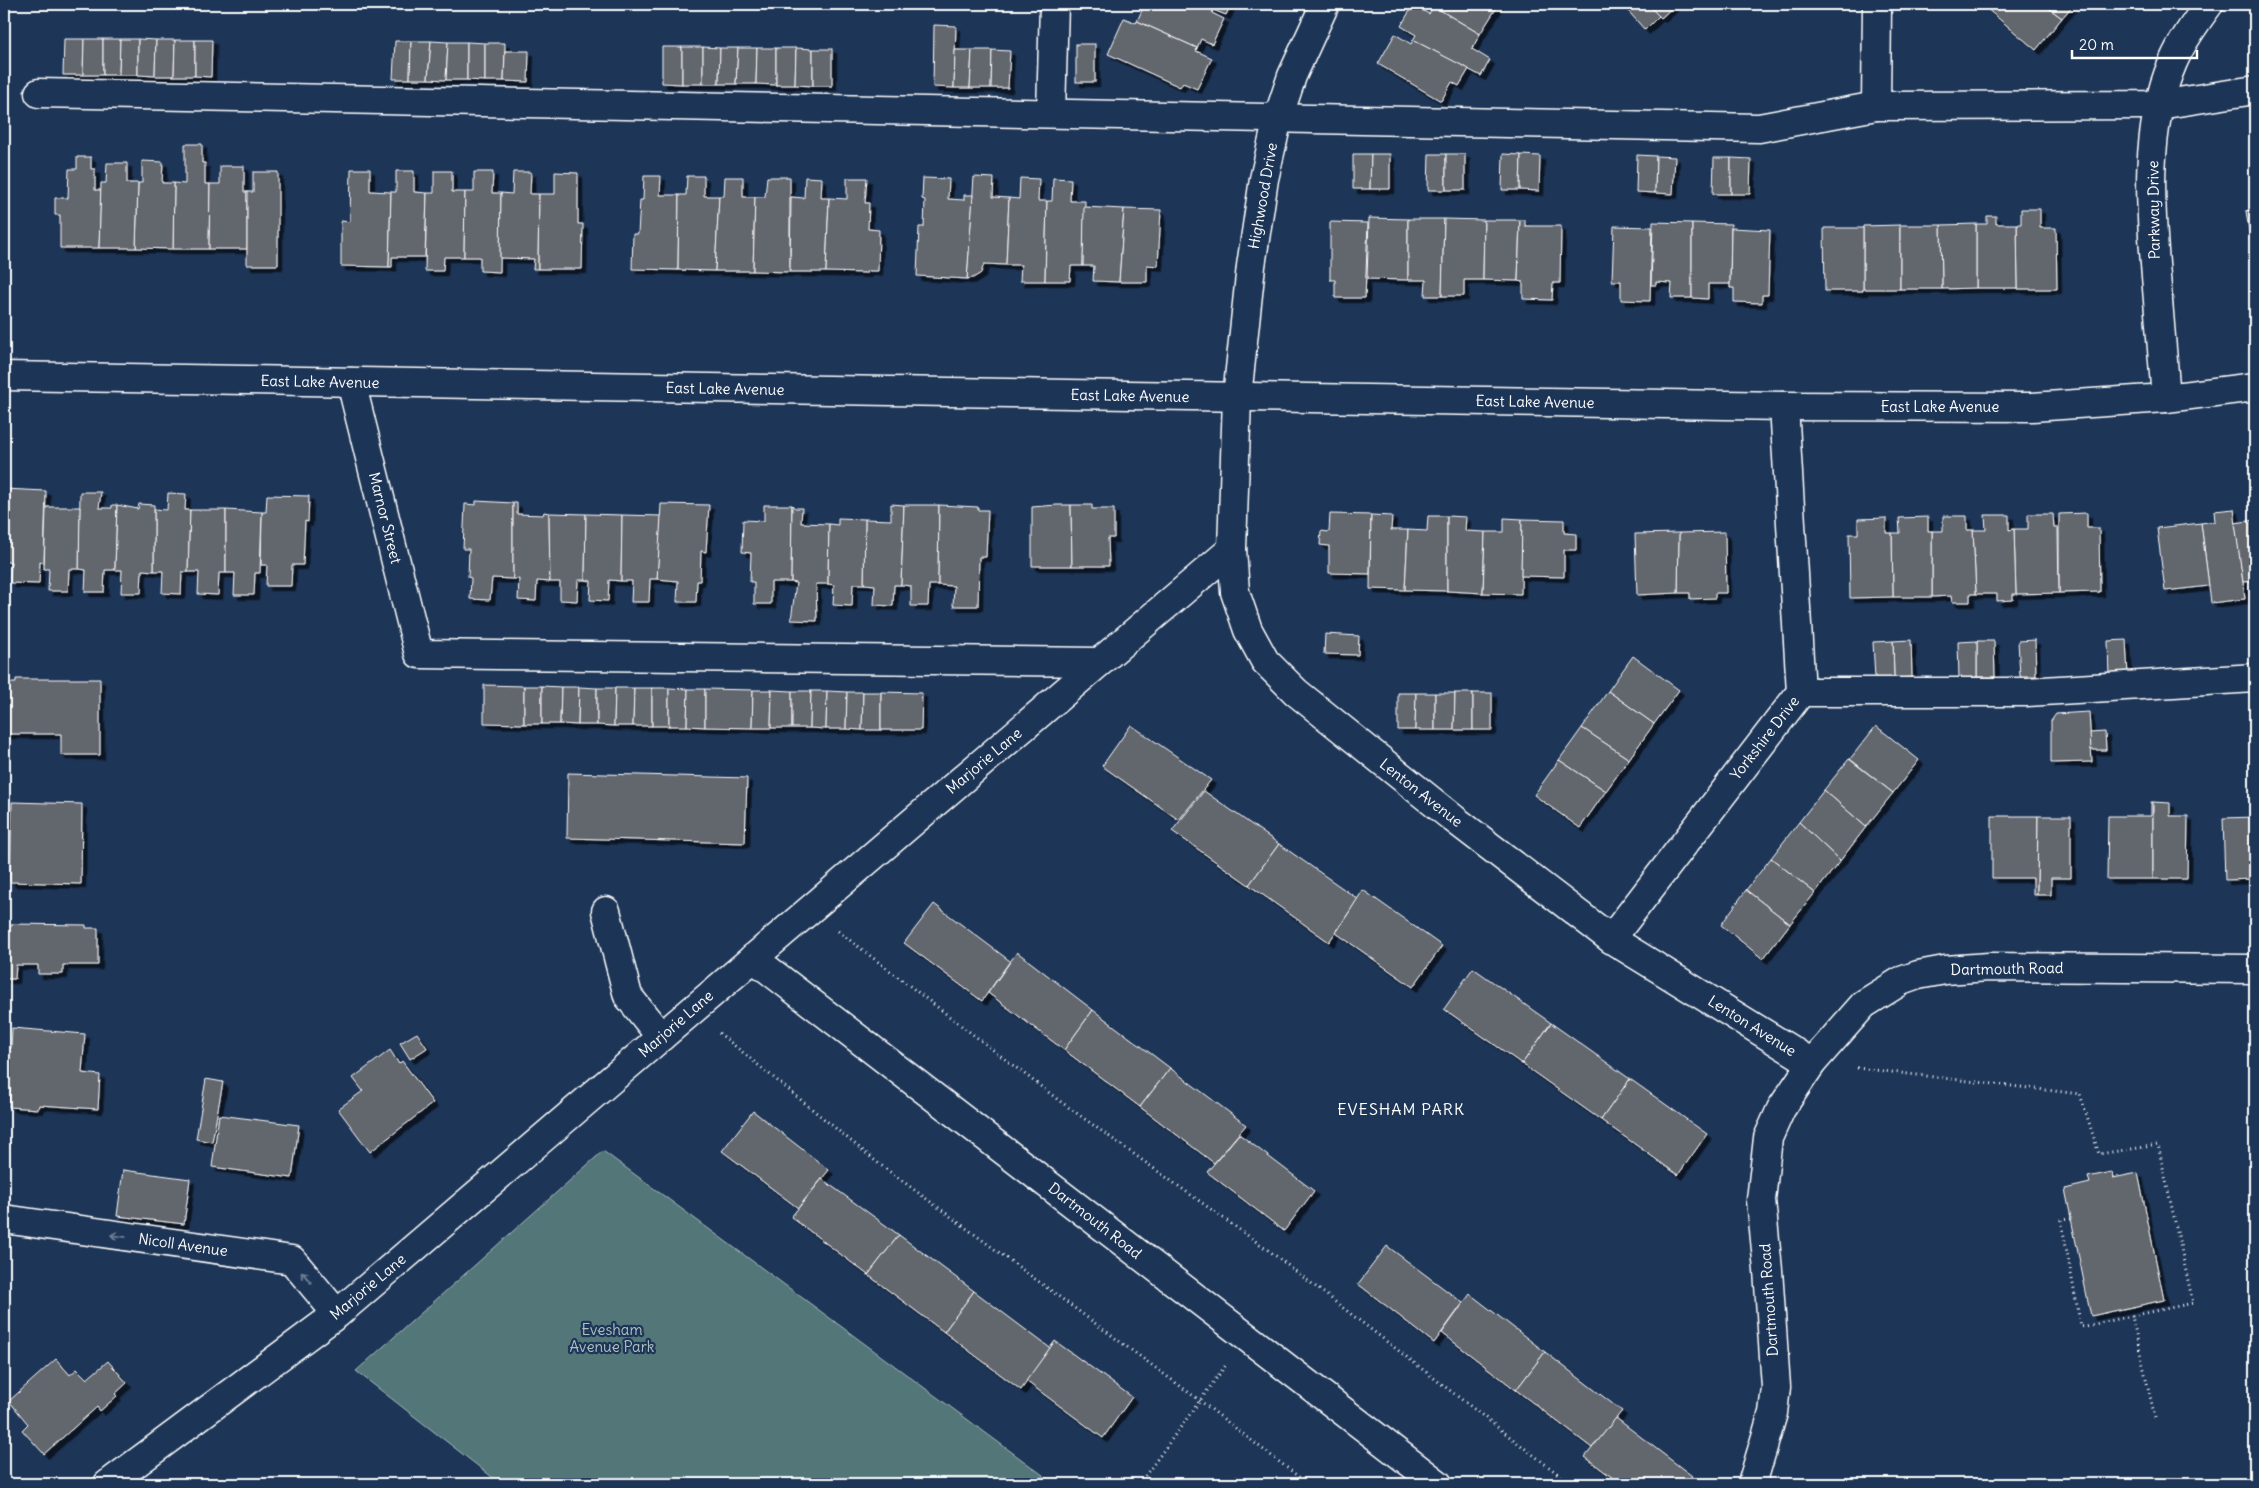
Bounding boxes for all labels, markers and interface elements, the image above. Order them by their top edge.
scale bar [2072,28,2196,60]
text: 20 m [2079,35,2114,54]
street label: Highwood Drive [1244,141,1281,251]
street label: Parkway Drive [2143,160,2164,260]
street label: East Lake Avenue [261,371,380,392]
street label: East Lake Avenue [666,378,785,399]
street label: East Lake Avenue [1071,385,1190,406]
street label: East Lake Avenue [1476,391,1595,412]
street label: East Lake Avenue [1881,397,1999,416]
street label: Marnor Street [365,470,406,566]
street label: Yorkshire Drive [1726,692,1803,783]
street label: Marjorie Lane [942,723,1025,798]
street label: Lenton Avenue [1376,754,1467,831]
street label: Dartmouth Road [1950,958,2064,979]
street label: Marjorie Lane [634,986,717,1061]
street label: Lenton Avenue [1705,991,1800,1060]
district label: EVESHAM PARK [1337,1099,1465,1119]
street label: Dartmouth Road [1045,1178,1146,1263]
street label: Nicoll Avenue [137,1229,229,1260]
one-way arrow [110,1230,126,1240]
street label: Dartmouth Road [1755,1243,1782,1357]
street label: Marjorie Lane [326,1249,409,1324]
one-way arrow [300,1271,311,1284]
park label: Evesham Avenue Park [570,1320,655,1356]

